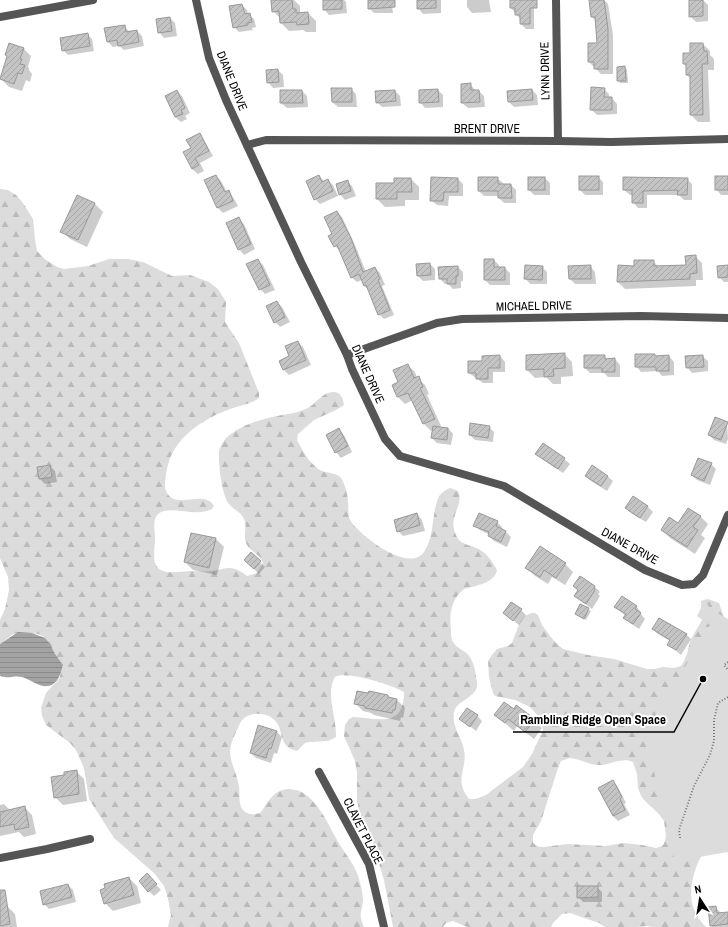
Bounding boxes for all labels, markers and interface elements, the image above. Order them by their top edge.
street label: LYNN DRIVE [536,42,554,100]
street label: DIANE DRIVE [213,49,251,113]
street label: BRENT DRIVE [454,121,520,137]
street label: MICHAEL DRIVE [496,297,572,315]
street label: DIANE DRIVE [348,342,388,406]
street label: DIANE DRIVE [599,524,661,568]
callout: Rambling Ridge Open Space [513,707,674,732]
text: Rambling Ridge Open Space [520,711,666,728]
street label: CLAVET PLACE [339,795,387,867]
north arrow [680,879,720,919]
text: N [693,882,703,897]

